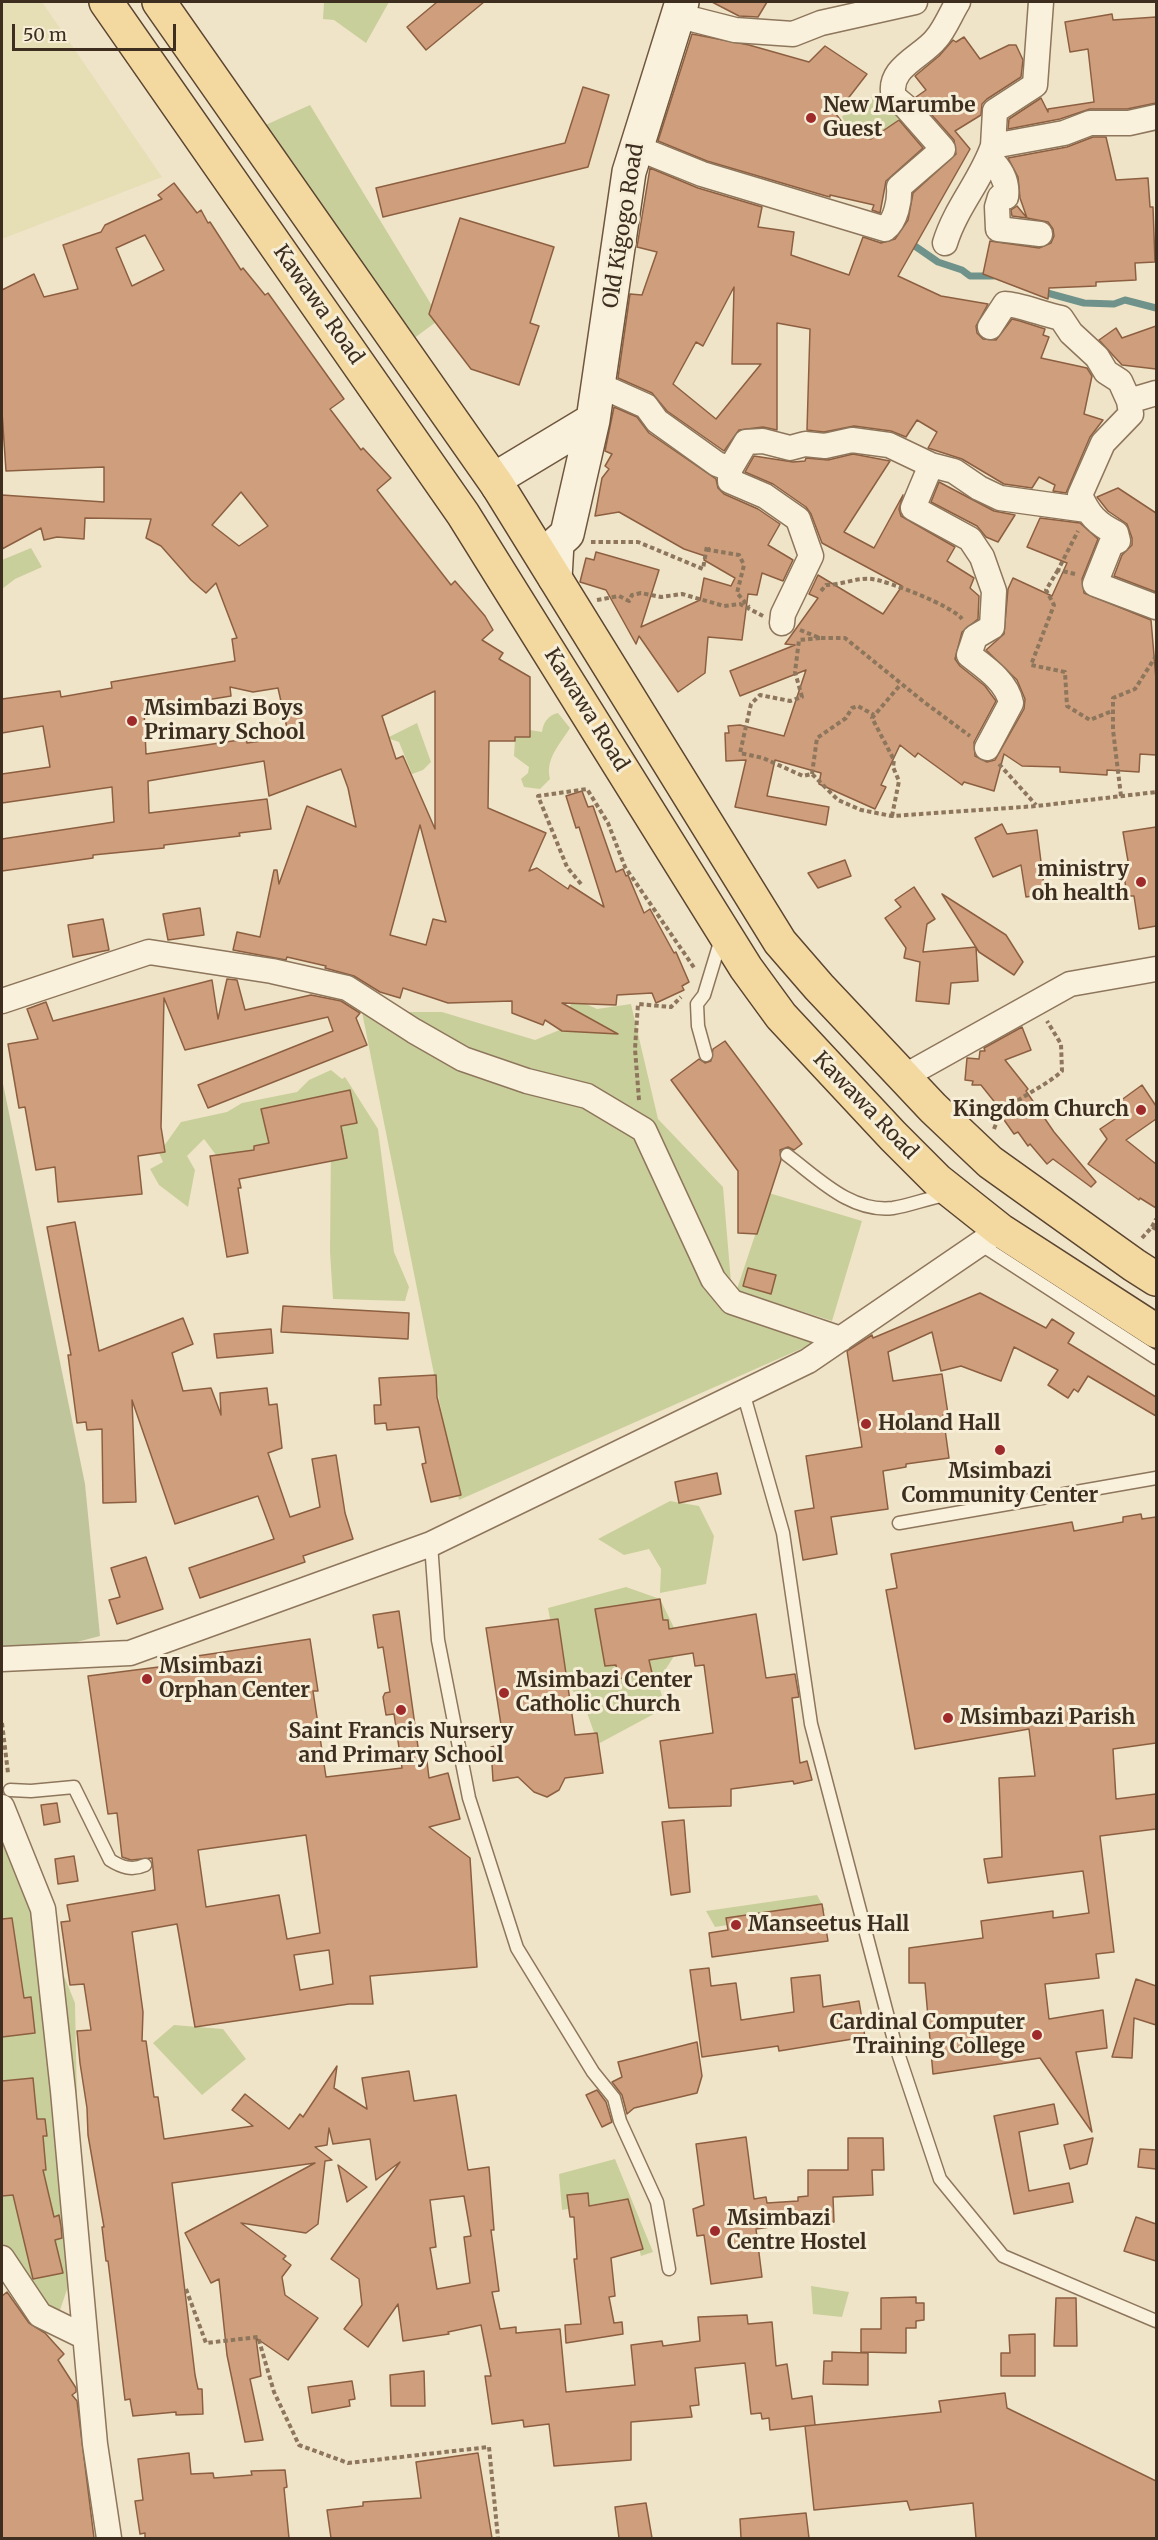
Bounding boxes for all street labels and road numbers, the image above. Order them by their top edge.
street label: Old Kigogo Road [599,142,649,310]
street label: Kawawa Road [268,240,368,370]
street label: Kawawa Road [538,644,634,776]
street label: Kawawa Road [807,1047,923,1165]

